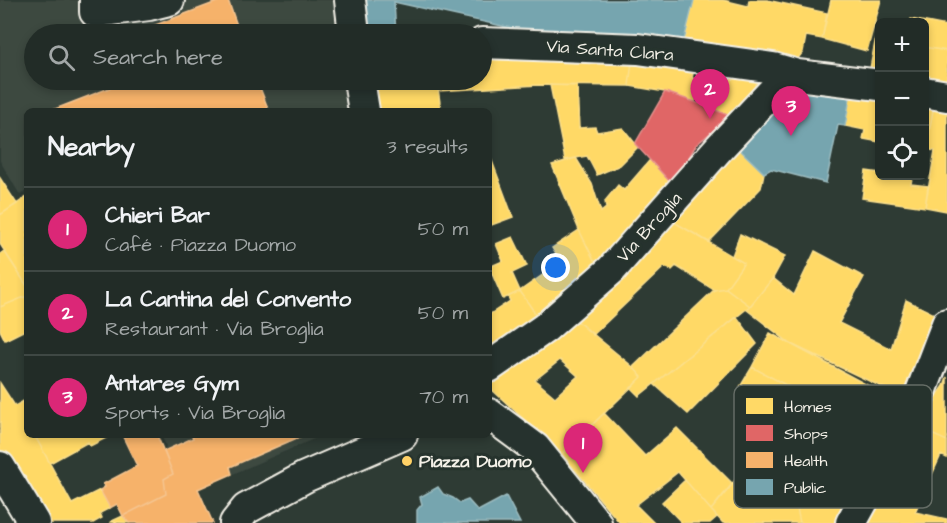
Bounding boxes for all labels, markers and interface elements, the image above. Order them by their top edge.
map controls [875,18,929,180]
button: + [875,18,929,72]
search box [24,24,492,90]
street label: Via Santa Clara [545,34,674,67]
icon: search [45,41,78,74]
text: Search here [93,42,223,73]
pin: 2 [690,70,730,119]
button: − [875,72,929,126]
pin: 3 [772,86,810,136]
button: locate [875,126,929,180]
text: Nearby [48,129,135,165]
text: 3 results [386,133,468,161]
street label: Via Broglia [611,187,689,269]
text: Chieri Bar [105,200,210,231]
text: 1 [66,215,69,243]
text: 50 m [418,215,468,243]
text: Café · Piazza Duomo [105,231,296,259]
your location [541,253,570,282]
text: La Cantina del Convento [105,284,351,315]
text: 2 [62,299,73,327]
text: 50 m [418,299,468,327]
text: Restaurant · Via Broglia [105,315,324,343]
text: Antares Gym [105,368,239,399]
text: 3 [62,383,73,411]
text: 70 m [420,383,468,411]
legend [734,385,932,508]
text: Homes [784,396,832,418]
text: Sports · Via Broglia [105,399,285,427]
text: Shops [784,423,828,445]
pin: 1 [564,424,602,473]
place label: Piazza Duomo [419,449,532,474]
text: Health [784,450,827,472]
marker: Piazza Duomo [400,454,414,468]
text: Public [784,477,826,499]

